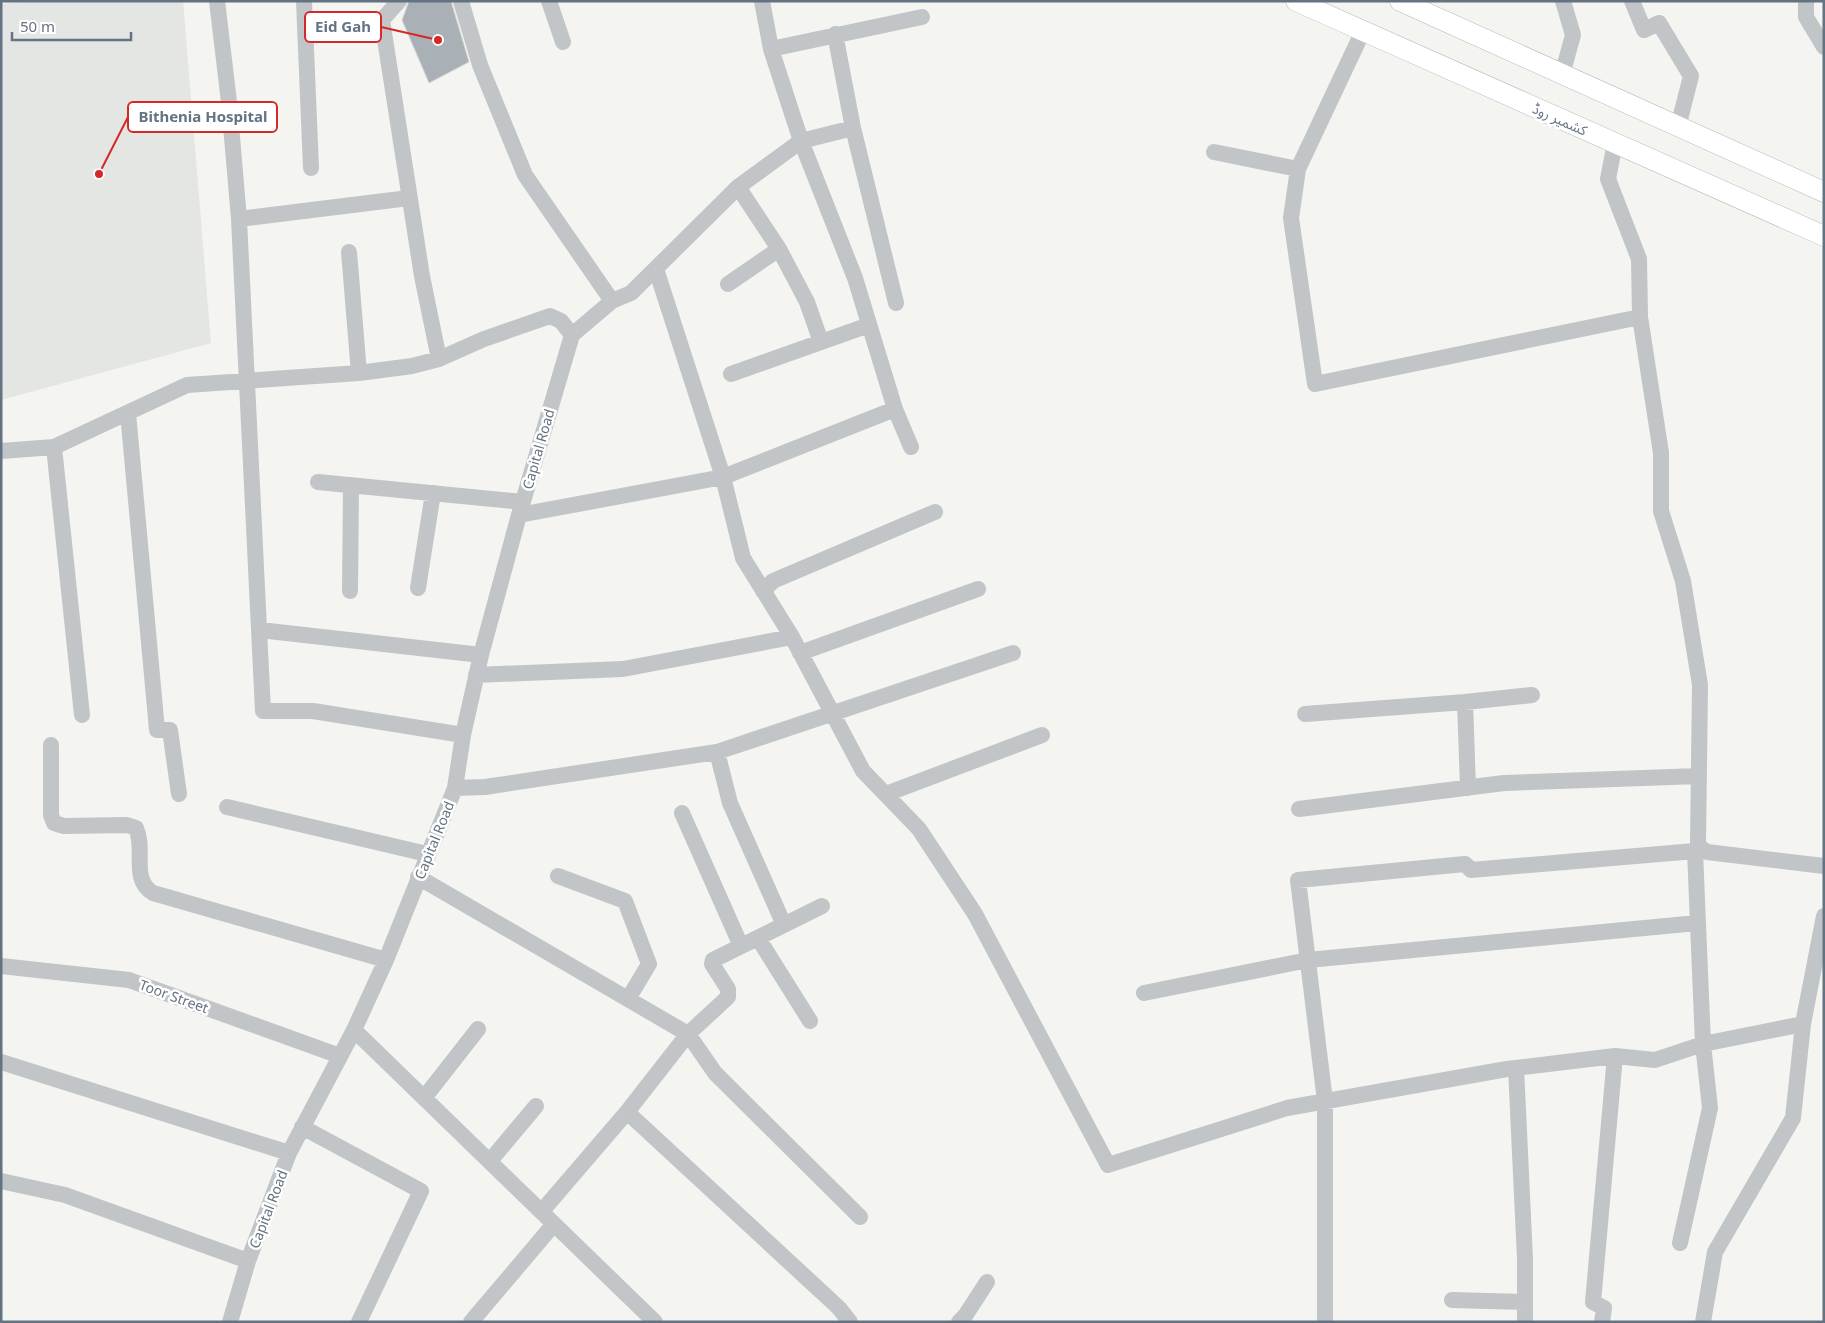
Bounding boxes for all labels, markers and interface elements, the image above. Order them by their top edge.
scale bar [12,10,131,42]
callout: Eid Gah [305,12,381,42]
text: 50 m [20,16,55,36]
text: Eid Gah [315,16,371,36]
street label: کشمیر روڈ [1530,98,1591,140]
callout: Bithenia Hospital [128,102,277,132]
text: Bithenia Hospital [138,106,268,126]
street label: Capital Road [517,407,559,491]
street label: Capital Road [410,798,458,882]
street label: Toor Street [137,975,211,1017]
street label: Capital Road [244,1167,292,1251]

